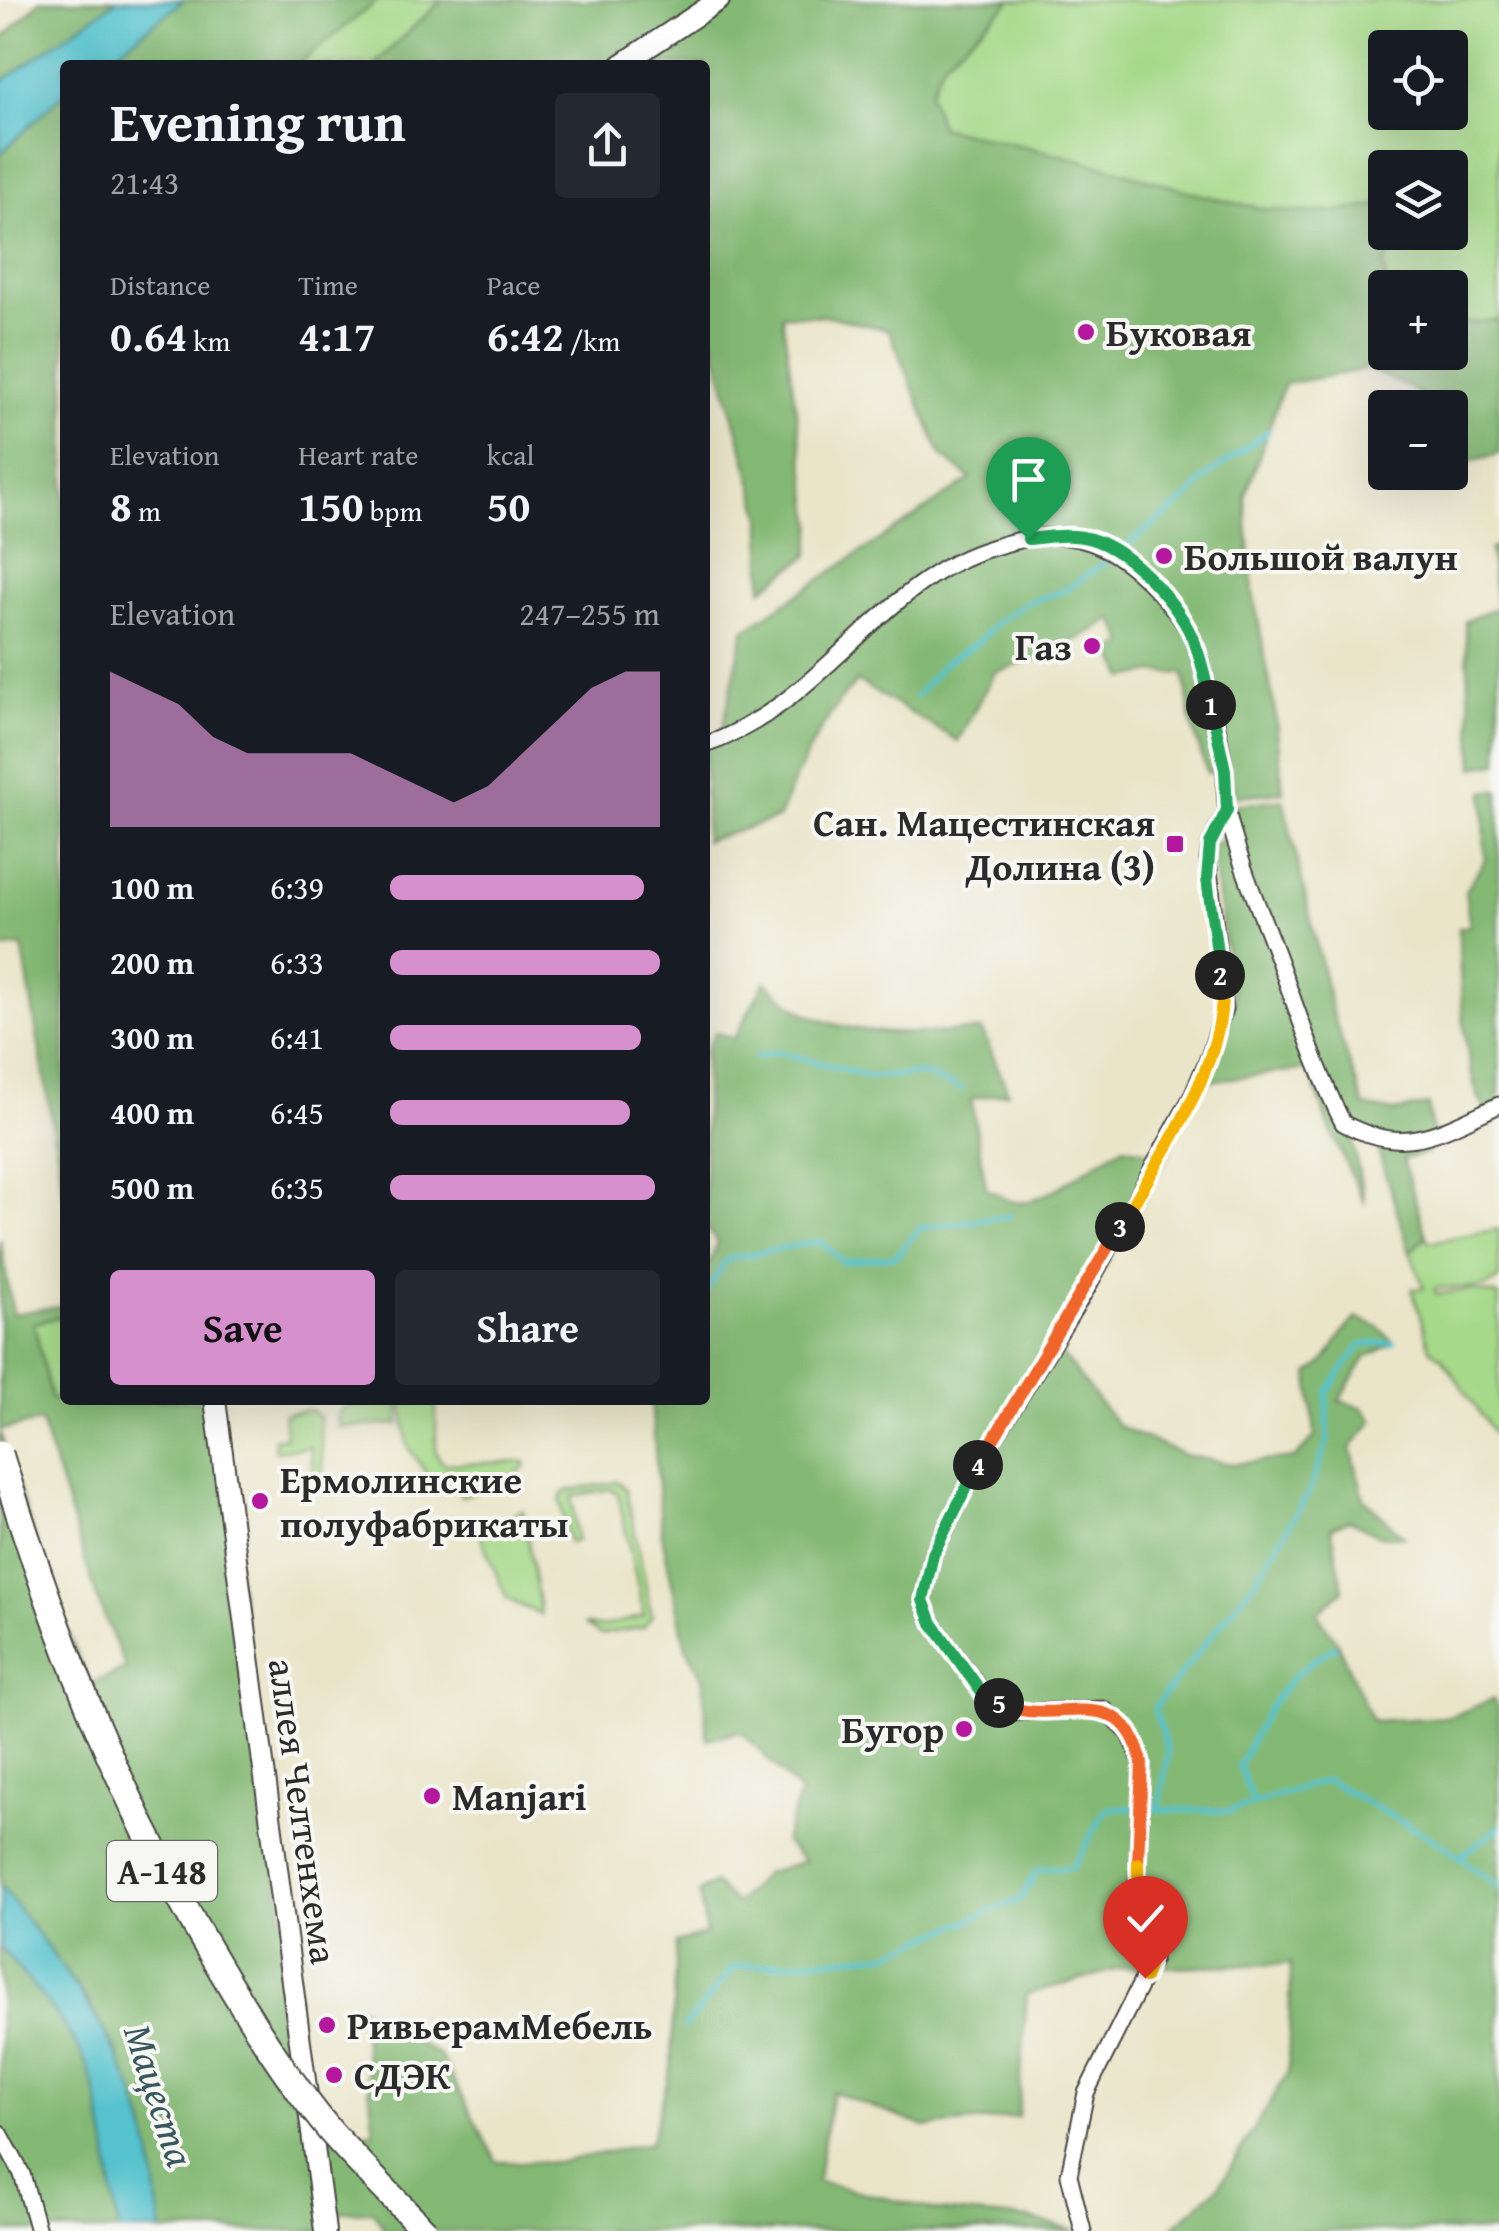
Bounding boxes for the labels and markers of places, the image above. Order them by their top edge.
place label: Буковая [1106,304,1251,360]
marker: Буковая [1075,321,1097,343]
pin [986,437,1071,540]
place label: Большой валун [1184,528,1458,584]
marker: Большой валун [1153,545,1175,567]
place label: Газ [1015,618,1072,674]
marker: Газ [1081,635,1103,657]
pin: 1 [1186,680,1236,730]
place label: Сан. Мацестинская Долина (3) [813,794,1155,894]
marker: Сан. Мацестинская Долина (3) [1164,833,1186,855]
pin: 2 [1195,950,1245,1000]
pin: 3 [1095,1202,1145,1252]
pin: 4 [953,1440,1003,1490]
place label: Ермолинские полуфабрикаты [280,1451,568,1551]
marker: Ермолинские полуфабрикаты [249,1490,271,1512]
pin: 5 [974,1678,1024,1728]
place label: Бугор [842,1701,944,1757]
marker: Бугор [953,1718,975,1740]
place label: Manjari [452,1768,587,1824]
marker: Manjari [421,1785,443,1807]
pin [1103,1876,1188,1979]
place label: РивьерамМебель [347,1997,652,2053]
marker: РивьерамМебель [316,2014,338,2036]
place label: СДЭК [354,2047,451,2103]
marker: СДЭК [323,2064,345,2086]

